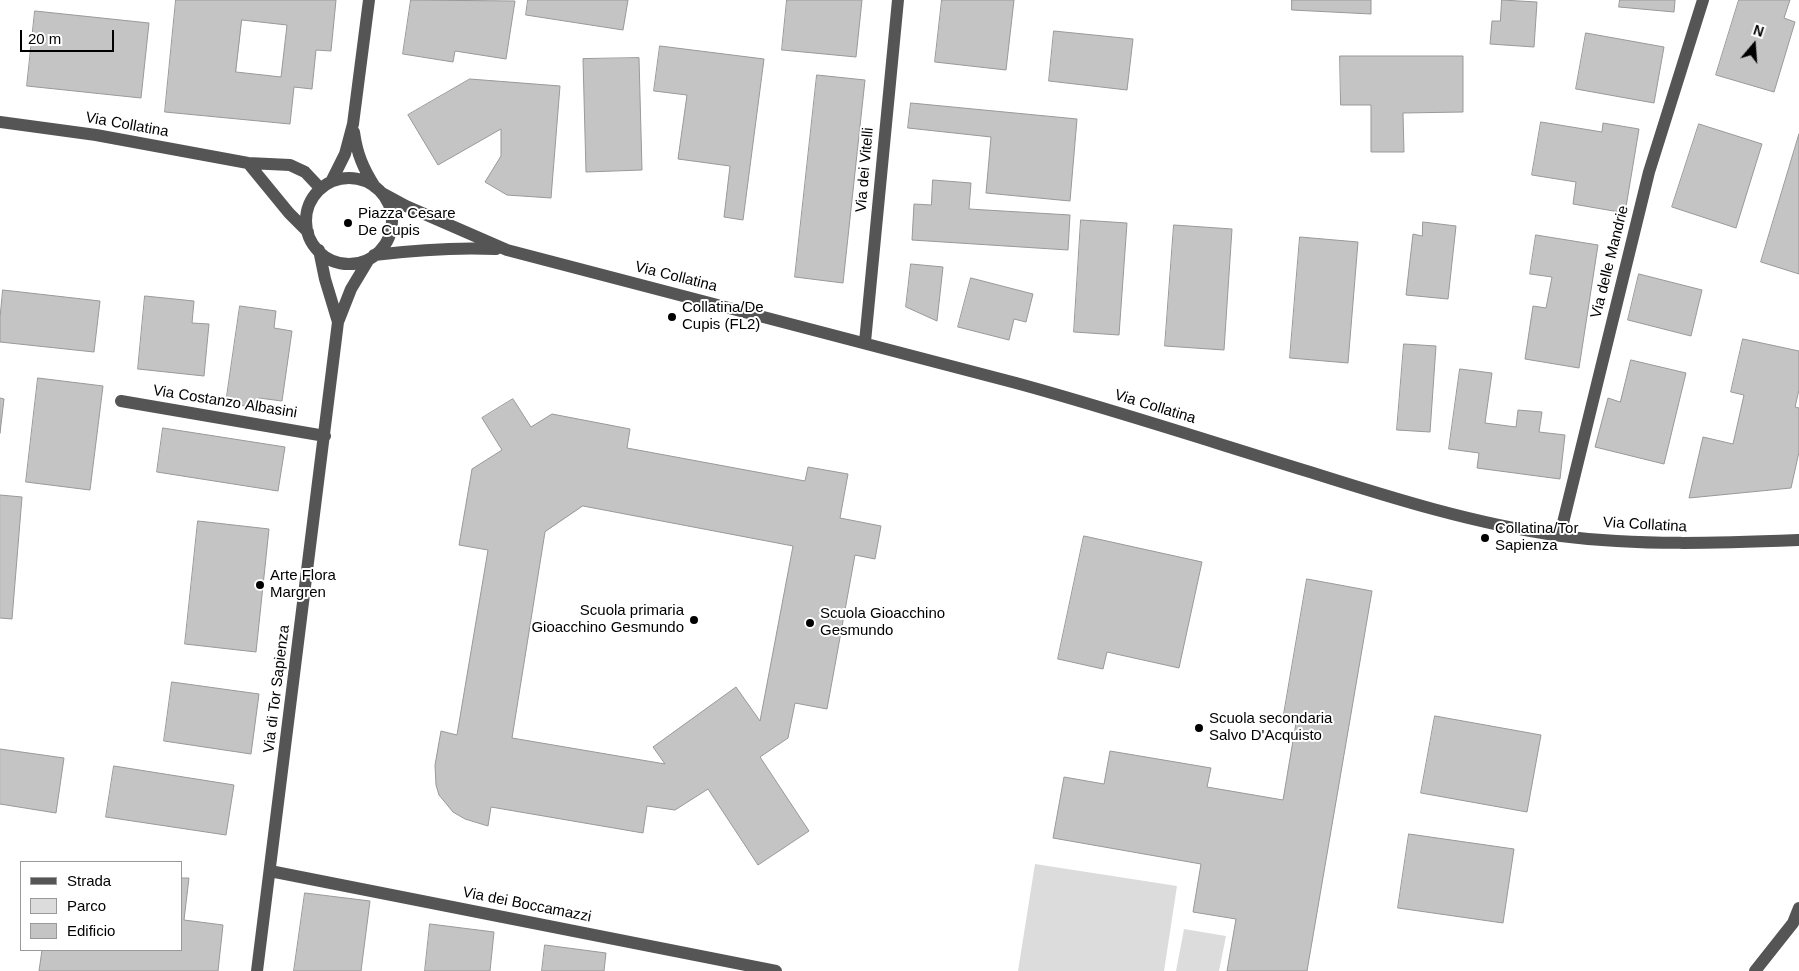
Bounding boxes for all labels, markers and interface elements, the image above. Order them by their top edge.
scale bar [22,20,116,52]
north arrow [1729,20,1779,70]
text: N [1751,22,1766,40]
text: 20 m [28,30,61,47]
street label: Via Collatina [84,109,170,141]
street label: Via dei Vitelli [852,127,878,213]
street label: Via delle Mandrie [1587,204,1633,320]
place label: Piazza Cesare De Cupis [358,205,456,240]
marker: Piazza Cesare De Cupis [342,217,354,229]
street label: Via Collatina [633,258,719,296]
place label: Collatina/De Cupis (FL2) [682,299,764,334]
marker: Collatina/De Cupis (FL2) [666,311,678,323]
street label: Via Costanzo Albasini [152,382,298,422]
street label: Via Collatina [1112,386,1198,428]
street label: Via Collatina [1603,514,1687,536]
place label: Collatina/Tor Sapienza [1495,520,1578,555]
marker: Collatina/Tor Sapienza [1479,532,1491,544]
place label: Arte Flora Margren [270,567,336,602]
marker: Arte Flora Margren [254,579,266,591]
place label: Scuola primaria Gioacchino Gesmundo [531,602,684,637]
place label: Scuola Gioacchino Gesmundo [820,605,945,640]
marker: Scuola primaria Gioacchino Gesmundo [688,614,700,626]
marker: Scuola Gioacchino Gesmundo [804,617,816,629]
street label: Via di Tor Sapienza [260,624,294,754]
place label: Scuola secondaria Salvo D'Acquisto [1209,710,1332,745]
marker: Scuola secondaria Salvo D'Acquisto [1193,722,1205,734]
legend [20,861,182,951]
text: Strada [67,872,111,889]
street label: Via dei Boccamazzi [461,884,593,926]
text: Parco [67,897,106,914]
text: Edificio [67,922,115,939]

